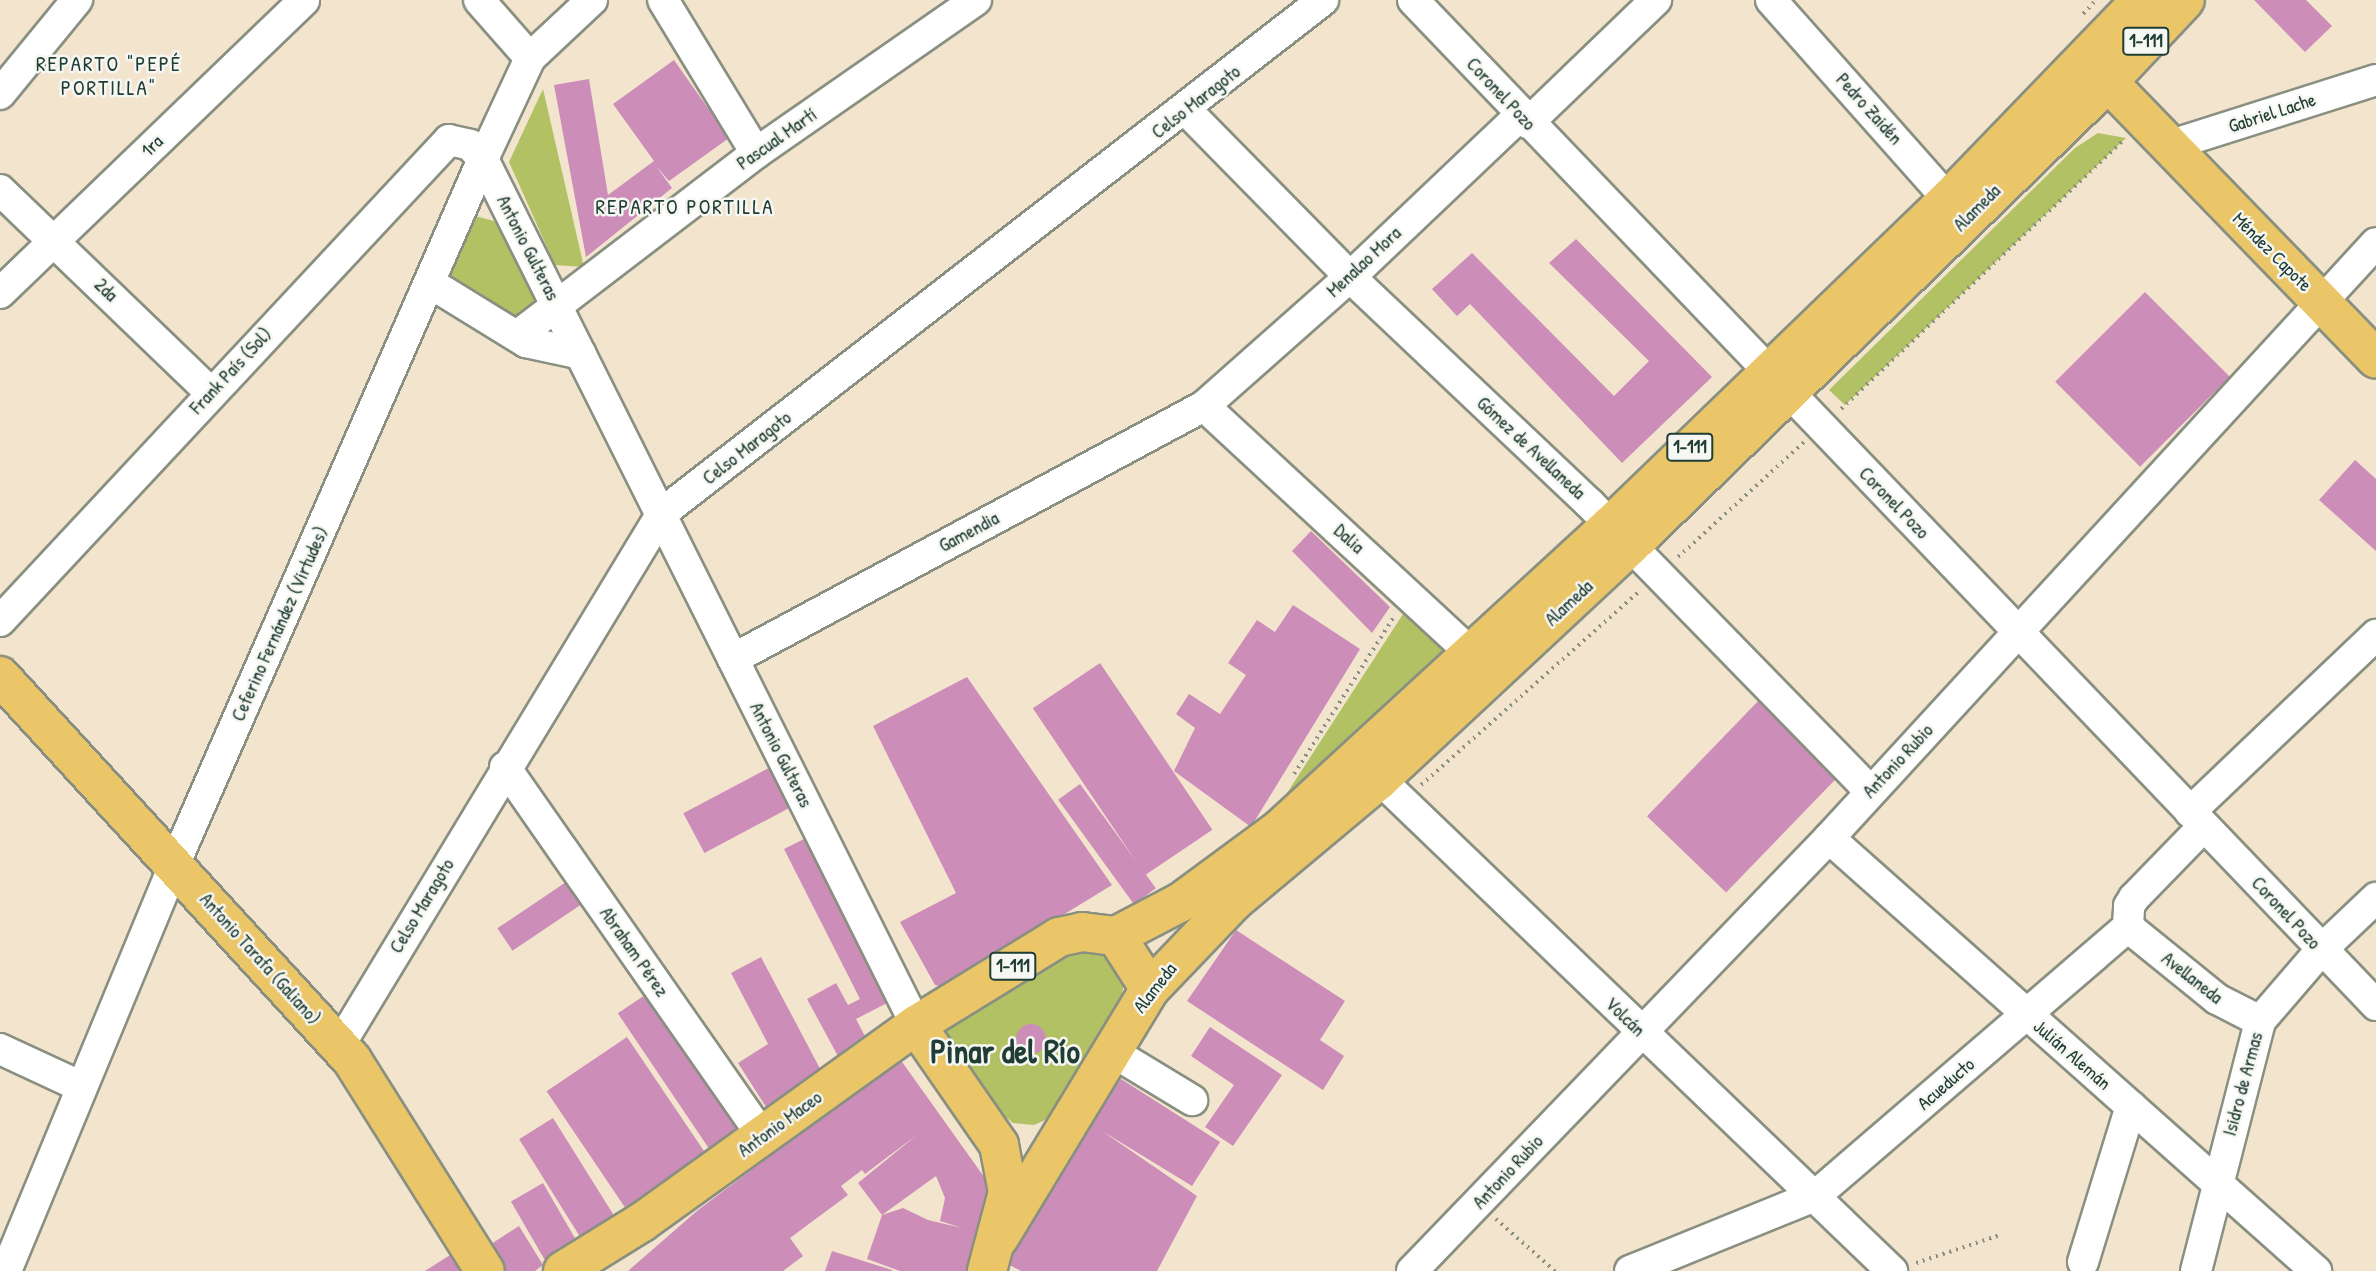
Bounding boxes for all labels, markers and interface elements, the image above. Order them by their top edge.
road number: 1-111 [2122,26,2170,56]
district label: REPARTO "PEPÉ PORTILLA" [38,51,180,101]
street label: Coronel Pozo [1462,53,1540,135]
street label: Celso Maragoto [1147,60,1245,144]
street label: Pedro Zaidén [1831,69,1907,149]
street label: Gabriel Lache [2225,88,2319,138]
street label: Pascual Martí [733,103,821,175]
street label: 1ra [136,130,168,162]
street label: Alameda [1949,180,2005,236]
street label: Antonio Gulteras [492,192,564,304]
district label: REPARTO PORTILLA [598,194,772,220]
street label: Méndez Capote [2228,208,2316,296]
street label: Menalao Mora [1322,222,1406,302]
street label: 2da [90,274,122,306]
street label: Frank País (Sol) [185,323,277,419]
street label: Gómez de Avellaneda [1472,392,1590,504]
street label: Celso Maragoto [698,406,796,490]
road number: 1-111 [1666,432,1714,462]
street label: Coronel Pozo [1854,462,1934,544]
street label: Gamendia [935,507,1003,557]
street label: Dalia [1329,519,1369,559]
street label: Ceferino Fernández (Virtudes) [227,523,333,725]
street label: Alameda [1540,575,1598,631]
street label: Antonio Gulteras [745,699,817,811]
street label: Antonio Rubio [1858,719,1938,803]
street label: Celso Maragoto [385,855,459,957]
street label: Coronel Pozo [2247,872,2325,954]
street label: Antonio Tarafa (Galiano) [195,888,325,1030]
street label: Abraham Pérez [595,903,673,1001]
street label: Avellaneda [2157,947,2227,1009]
road number: 1-111 [988,951,1038,981]
street label: Alameda [1128,958,1182,1018]
street label: Volcán [1600,993,1650,1041]
street label: Julián Alemán [2029,1015,2115,1095]
street label: Isidro de Armas [2218,1030,2268,1138]
district label: Pinar del Río [930,1032,1080,1072]
street label: Acueducto [1913,1053,1979,1115]
street label: Antonio Maceo [734,1086,826,1162]
street label: Antonio Rubio [1468,1130,1548,1214]

